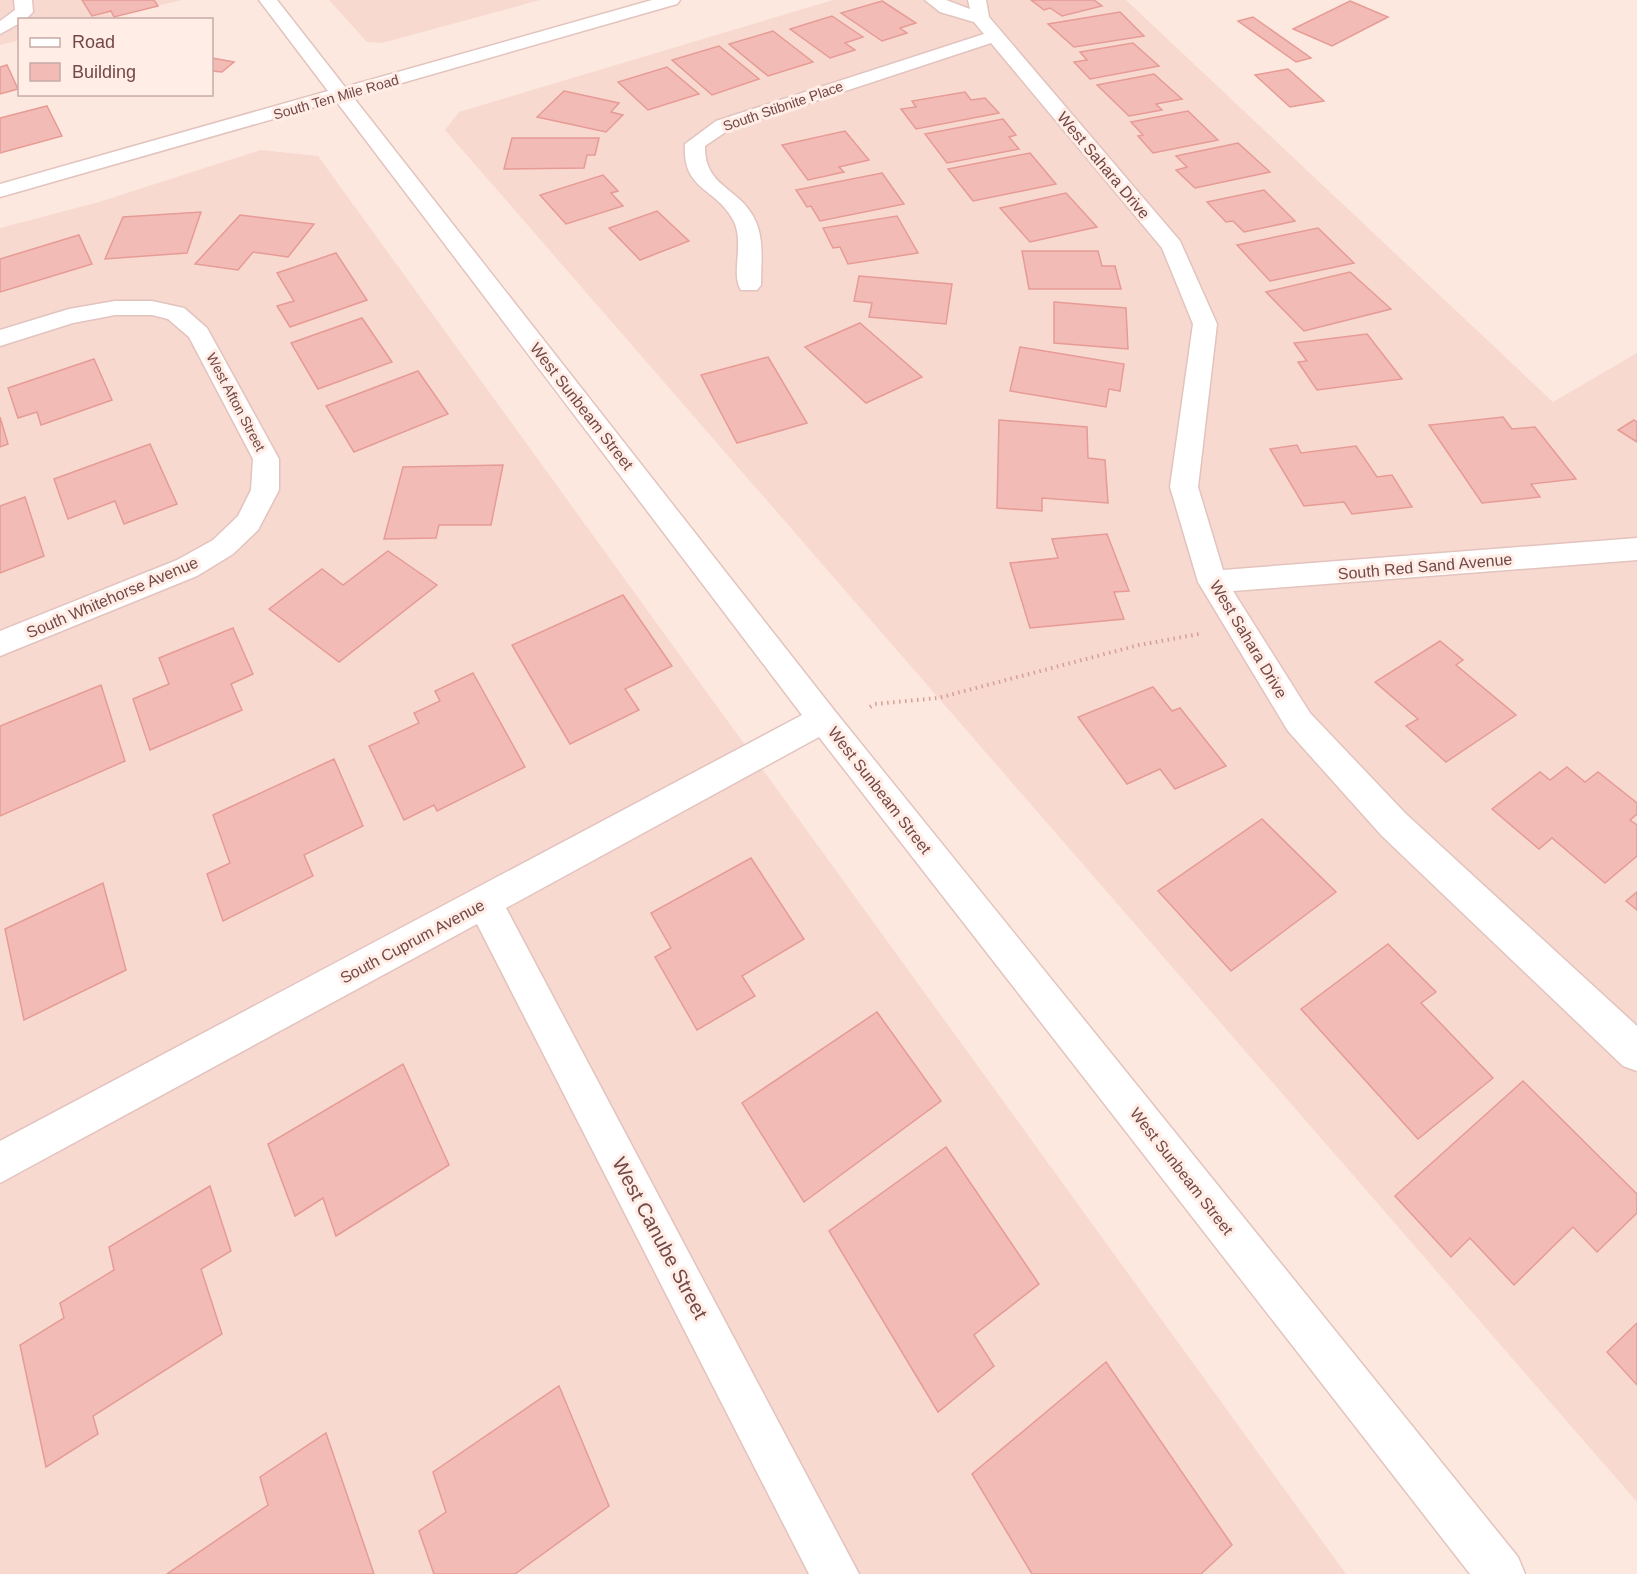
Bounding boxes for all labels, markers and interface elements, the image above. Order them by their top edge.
legend [18,18,213,96]
text: Road [72,32,115,52]
text: Building [72,62,136,82]
street label: South Ten Mile Road [271,71,401,123]
street label: South Stibnite Place [721,78,845,134]
street label: West Sahara Drive [1054,109,1153,222]
street label: West Sunbeam Street [527,340,637,474]
street label: West Afton Street [203,350,269,454]
street label: South Red Sand Avenue [1337,550,1513,583]
street label: South Whitehorse Avenue [24,554,201,641]
street label: West Sahara Drive [1207,577,1290,701]
street label: West Sunbeam Street [825,724,935,858]
street label: South Cuprum Avenue [337,896,487,987]
street label: West Sunbeam Street [1127,1105,1237,1239]
street label: West Canube Street [608,1153,712,1323]

